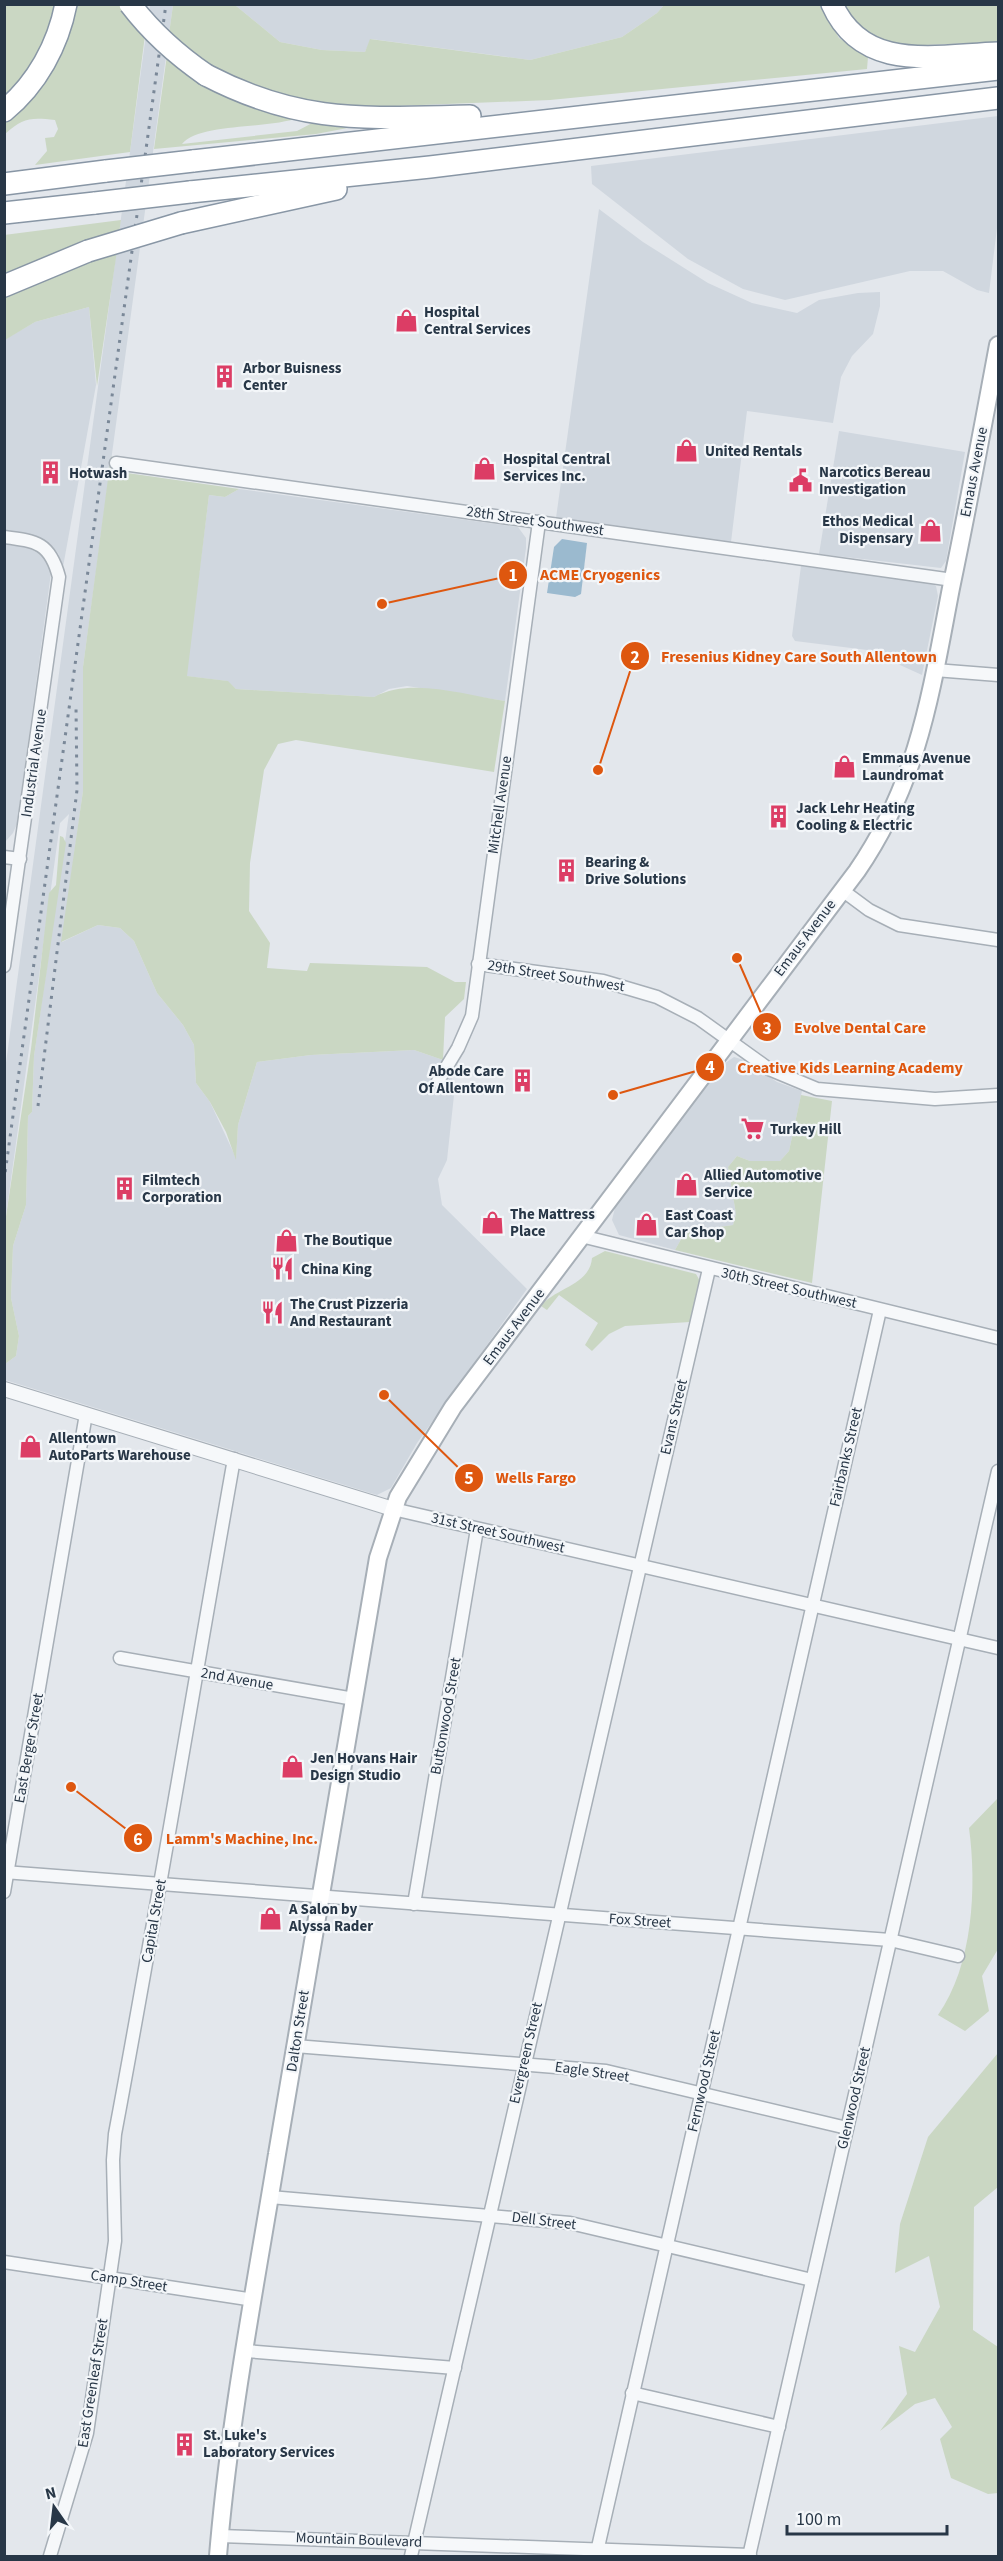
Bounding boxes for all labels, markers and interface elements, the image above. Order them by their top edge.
place label: Hospital Central Services [424,302,531,340]
shop icon: Hospital Central Services [393,308,419,334]
place label: Arbor Buisness Center [242,358,342,396]
building icon: Arbor Buisness Center [212,364,238,390]
street label: Emaus Avenue [955,425,993,519]
shop icon: United Rentals [674,438,700,464]
place label: United Rentals [705,441,803,462]
place label: Hospital Central Services Inc. [503,449,611,487]
shop icon: Hospital Central Services Inc. [472,455,498,481]
building icon: Hotwash [38,460,64,486]
place label: Narcotics Bereau Investigation [819,462,930,500]
place label: Hotwash [69,463,127,484]
public building icon: Narcotics Bereau Investigation [788,468,814,494]
street label: 28th Street Southwest [465,501,605,541]
place label: Ethos Medical Dispensary [822,511,914,549]
shop icon: Ethos Medical Dispensary [918,517,944,543]
callout: ACME Cryogenics [498,558,672,592]
text: 1 [508,563,518,588]
text: ACME Cryogenics [539,564,660,586]
callout: Fresenius Kidney Care South Allentown [620,639,949,673]
text: 2 [630,645,640,670]
text: Fresenius Kidney Care South Allentown [661,646,937,668]
street label: Industrial Avenue [16,707,52,819]
place label: Emmaus Avenue Laundromat [862,748,971,786]
shop icon: Emmaus Avenue Laundromat [831,754,857,780]
street label: Mitchell Avenue [483,755,517,855]
place label: Jack Lehr Heating Cooling & Electric [796,798,914,836]
building icon: Jack Lehr Heating Cooling & Electric [765,804,791,830]
place label: Bearing & Drive Solutions [585,852,686,890]
building icon: Bearing & Drive Solutions [554,858,580,884]
street label: Emaus Avenue [769,895,841,981]
street label: 29th Street Southwest [486,955,626,997]
callout: Evolve Dental Care [752,1010,938,1044]
text: 3 [762,1016,772,1041]
text: Evolve Dental Care [794,1017,926,1039]
callout: Creative Kids Learning Academy [695,1050,974,1084]
text: 4 [705,1055,715,1080]
text: Creative Kids Learning Academy [737,1057,963,1079]
place label: Abode Care Of Allentown [418,1061,504,1099]
building icon: Abode Care Of Allentown [509,1067,535,1093]
supermarket icon: Turkey Hill [739,1116,765,1142]
place label: Turkey Hill [770,1119,842,1140]
place label: Allied Automotive Service [703,1165,822,1203]
place label: Filmtech Corporation [142,1170,222,1208]
shop icon: Allied Automotive Service [673,1171,699,1197]
building icon: Filmtech Corporation [111,1176,137,1202]
place label: The Mattress Place [510,1204,595,1242]
place label: East Coast Car Shop [665,1205,733,1243]
shop icon: The Mattress Place [479,1210,505,1236]
shop icon: East Coast Car Shop [634,1211,660,1237]
shop icon: The Boutique [273,1227,299,1253]
place label: The Boutique [304,1230,393,1251]
restaurant icon: China King [270,1256,296,1282]
place label: China King [301,1259,372,1280]
street label: 30th Street Southwest [719,1262,859,1314]
street label: Emaus Avenue [478,1284,550,1370]
place label: The Crust Pizzeria And Restaurant [289,1294,409,1332]
restaurant icon: The Crust Pizzeria And Restaurant [259,1300,285,1326]
street label: Evans Street [655,1377,693,1457]
street label: Fairbanks Street [824,1405,868,1509]
place label: Allentown AutoParts Warehouse [48,1428,191,1466]
shop icon: Allentown AutoParts Warehouse [18,1434,44,1460]
callout: Wells Fargo [454,1461,588,1495]
text: 5 [464,1466,474,1491]
text: Wells Fargo [496,1467,576,1489]
street label: 31st Street Southwest [429,1507,567,1559]
street label: Buttonwood Street [425,1656,467,1776]
street label: 2nd Avenue [199,1662,275,1696]
street label: East Berger Street [9,1691,49,1805]
place label: Jen Hovans Hair Design Studio [310,1748,417,1786]
shop icon: Jen Hovans Hair Design Studio [279,1754,305,1780]
callout: Lamm's Machine, Inc. [123,1821,330,1855]
text: 6 [133,1827,143,1852]
text: Lamm's Machine, Inc. [166,1828,318,1850]
street label: Capital Street [136,1877,172,1965]
place label: A Salon by Alyssa Rader [288,1899,373,1937]
shop icon: A Salon by Alyssa Rader [258,1905,284,1931]
street label: Fox Street [608,1908,672,1934]
street label: Dalton Street [281,1989,315,2073]
street label: Evergreen Street [504,2000,548,2106]
street label: Fernwood Street [682,2028,726,2134]
street label: Glenwood Street [832,2045,876,2151]
street label: Eagle Street [553,2056,631,2088]
street label: Dell Street [511,2207,577,2235]
street label: Camp Street [89,2265,169,2297]
street label: East Greenleaf Street [72,2317,114,2449]
place label: St. Luke's Laboratory Services [203,2425,335,2463]
building icon: St. Luke's Laboratory Services [172,2431,198,2457]
north arrow [24,2477,84,2537]
text: N [43,2481,58,2505]
scale bar [787,2498,948,2536]
text: 100 m [796,2507,841,2532]
street label: Mountain Boulevard [295,2527,423,2553]

